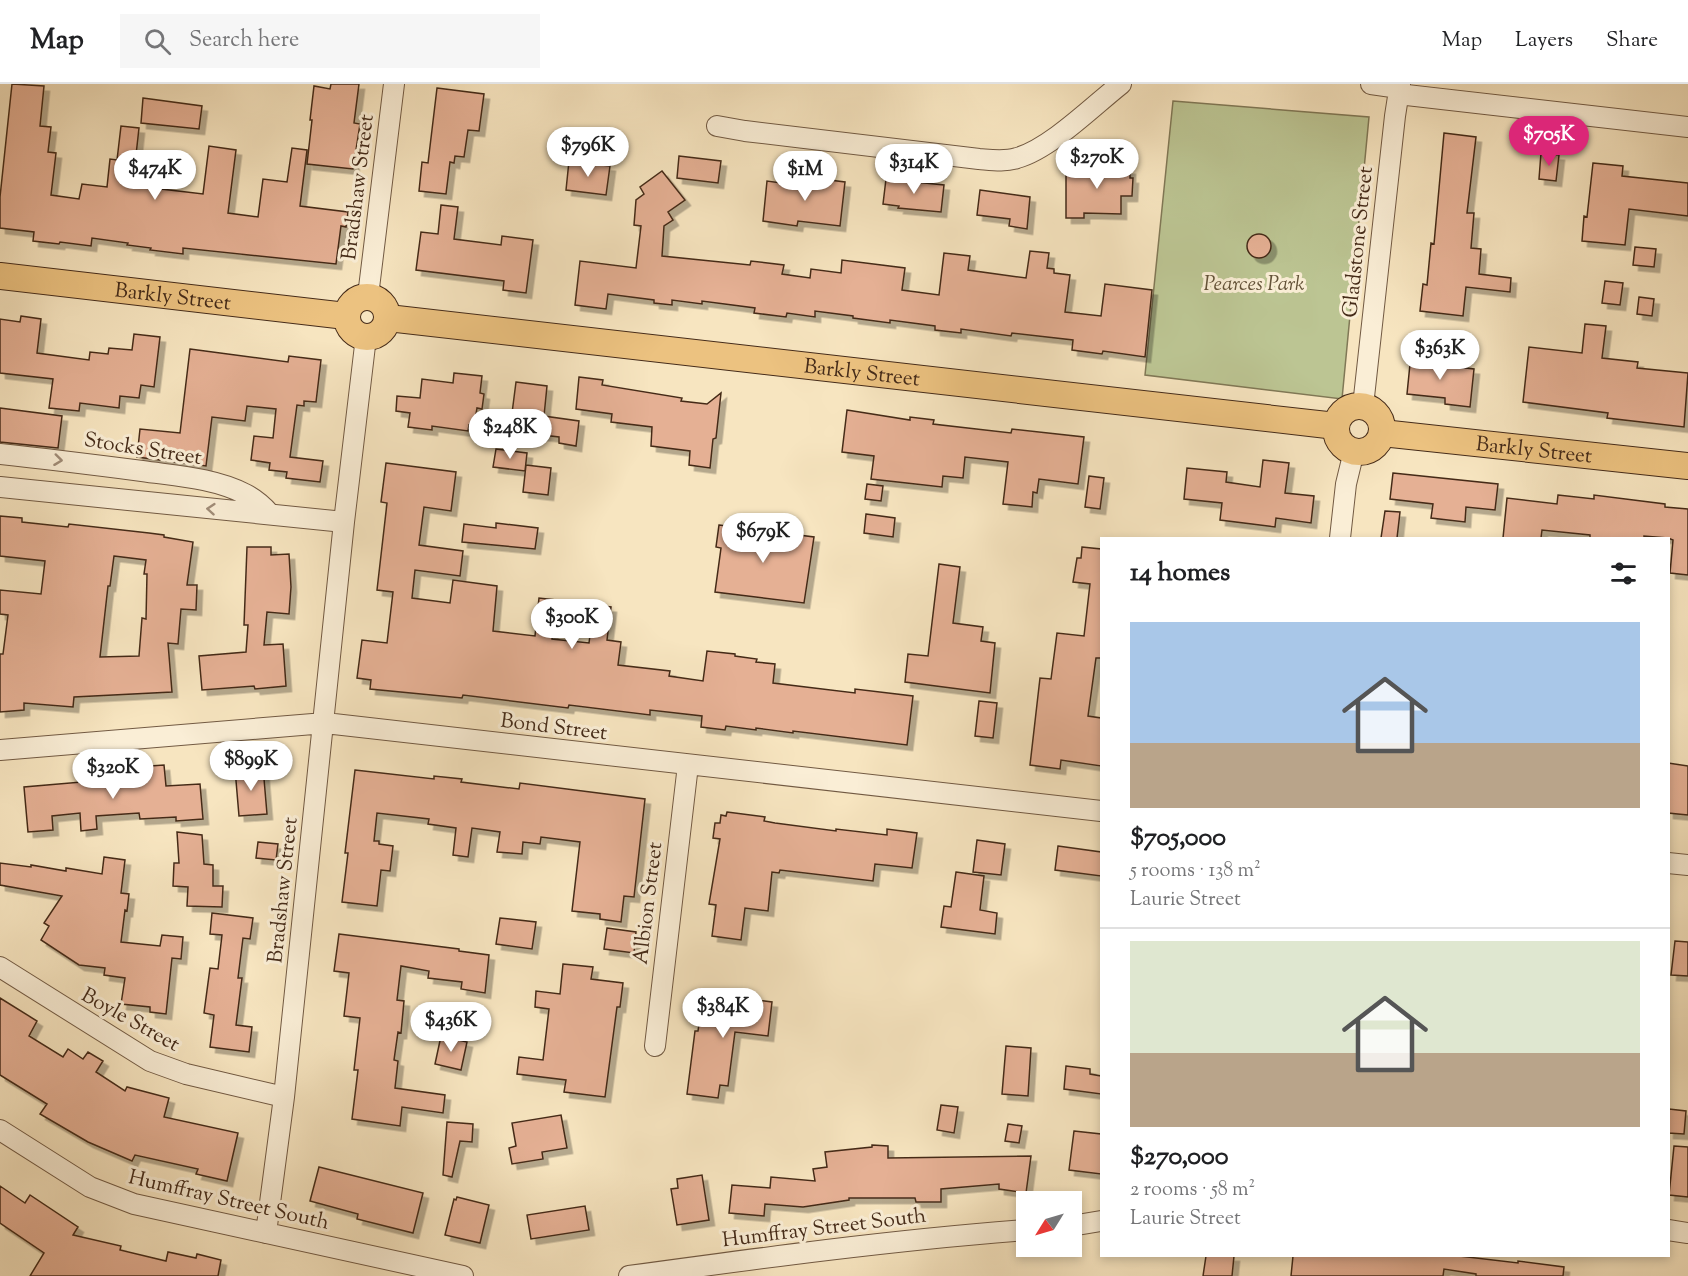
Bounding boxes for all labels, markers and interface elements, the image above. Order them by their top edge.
search box [120,14,540,68]
text: Map [30,21,84,61]
icon: search [141,25,174,58]
text: Search here [189,25,299,57]
text: Map [1442,26,1482,56]
text: Layers [1515,26,1573,56]
text: Share [1606,26,1658,56]
street label: Bradshaw Street [335,113,383,262]
pin: $705K [1507,116,1591,167]
text: $705K [1523,121,1575,150]
pin: $796K [546,127,630,178]
text: $796K [561,132,615,161]
pin: $270K [1055,139,1139,190]
pin: $314K [872,144,956,195]
text: $270K [1070,144,1124,173]
text: $314K [889,149,939,178]
pin: $474K [113,150,197,201]
pin: $1M [776,151,834,202]
text: $474K [128,155,182,184]
text: $1M [787,156,823,185]
street label: Gladstone Street [1336,165,1382,319]
park label: Pearces Park [1203,270,1305,300]
street label: Barkly Street [113,276,232,320]
pin: $363K [1398,330,1482,381]
text: $363K [1414,335,1466,364]
street label: Barkly Street [802,352,921,395]
pin: $248K [468,409,552,460]
text: $248K [483,414,537,443]
street label: Stocks Street [82,426,204,474]
street label: Barkly Street [1474,430,1594,473]
one-way arrow [54,453,63,466]
one-way arrow [207,503,216,516]
pin: $679K [721,513,805,564]
text: $679K [736,518,790,547]
text: 14 homes [1130,555,1230,592]
icon: filters [1607,557,1640,590]
pin: $300K [530,599,614,650]
text: $300K [545,604,599,633]
icon: home [1331,661,1439,769]
street label: Bond Street [499,707,609,749]
pin: $899K [209,741,293,792]
text: $899K [224,746,278,775]
pin: $320K [71,749,155,800]
text: $320K [86,754,140,783]
street label: Bradshaw Street [261,816,307,965]
text: $705,000 [1130,820,1226,857]
street label: Albion Street [627,840,671,966]
text: 5 rooms · 138 m² [1130,857,1261,886]
text: Laurie Street [1130,886,1241,915]
icon: home [1331,980,1439,1088]
street label: Boyle Street [75,981,185,1060]
pin: $384K [681,988,765,1039]
text: $384K [696,993,750,1022]
pin: $436K [409,1002,493,1053]
text: $436K [424,1007,478,1036]
text: $270,000 [1130,1139,1229,1176]
street label: Humffray Street South [125,1163,332,1239]
text: 2 rooms · 58 m² [1130,1176,1255,1205]
north arrow [1016,1191,1082,1257]
map controls [1016,1191,1082,1257]
street label: Humffray Street South [721,1202,928,1256]
text: Laurie Street [1130,1205,1241,1234]

